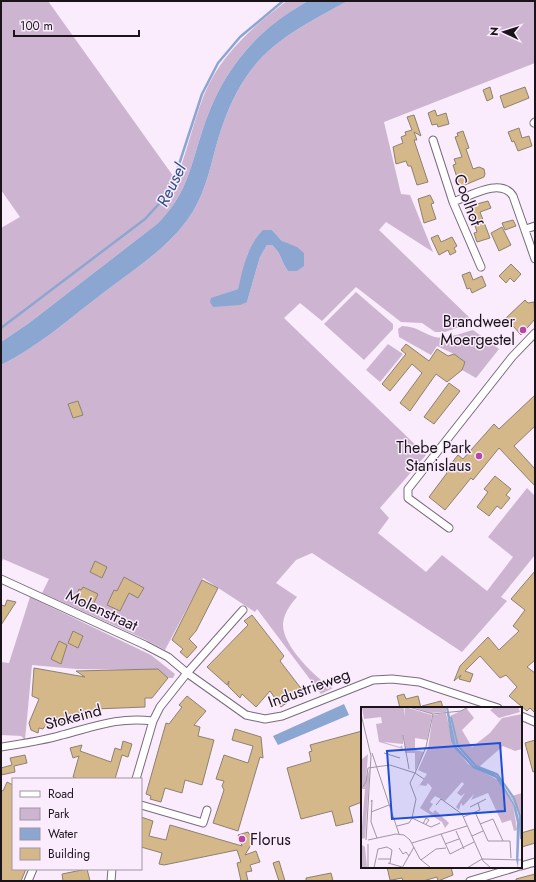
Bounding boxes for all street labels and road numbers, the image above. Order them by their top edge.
street label: Coolhof [448,171,488,230]
street label: Molenstraat [62,583,142,637]
street label: Industrieweg [265,663,353,713]
street label: Stokeind [42,698,104,736]

